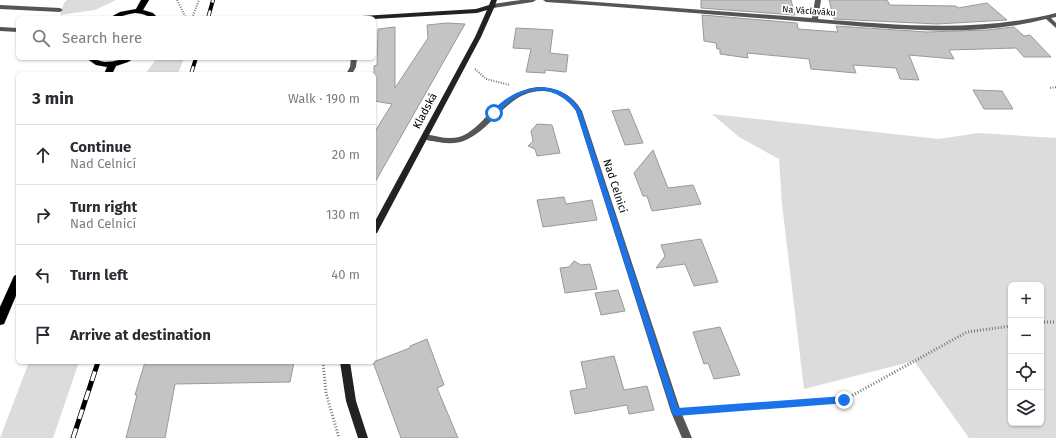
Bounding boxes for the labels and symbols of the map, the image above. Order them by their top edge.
street label: Na Václaváku [782,4,836,18]
street label: Kladská [410,91,440,131]
route start [485,104,503,122]
street label: Nad Celnicí [600,157,630,215]
route end [835,391,853,409]

